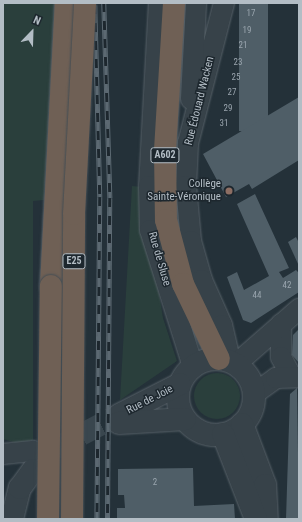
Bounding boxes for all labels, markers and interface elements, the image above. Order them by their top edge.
house number: 17 [247,8,255,18]
north arrow [12,12,52,52]
text: N [31,13,43,28]
house number: 19 [243,25,251,35]
house number: 21 [239,40,247,50]
street label: Rue Édouard Wacken [183,55,217,147]
house number: 23 [234,57,242,67]
house number: 25 [232,72,240,82]
house number: 27 [228,87,236,97]
house number: 29 [224,103,232,113]
house number: 31 [220,118,228,128]
road number: A602 [150,147,180,163]
place label: Collège Sainte-Véronique [147,178,221,204]
marker: Collège Sainte-Véronique [224,186,234,196]
street label: Rue de Sluse [145,230,173,288]
road number: E25 [62,253,86,269]
house number: 42 [283,280,291,290]
house number: 44 [253,290,261,300]
street label: Rue de Joie [125,383,175,417]
house number: 2 [153,477,157,487]

